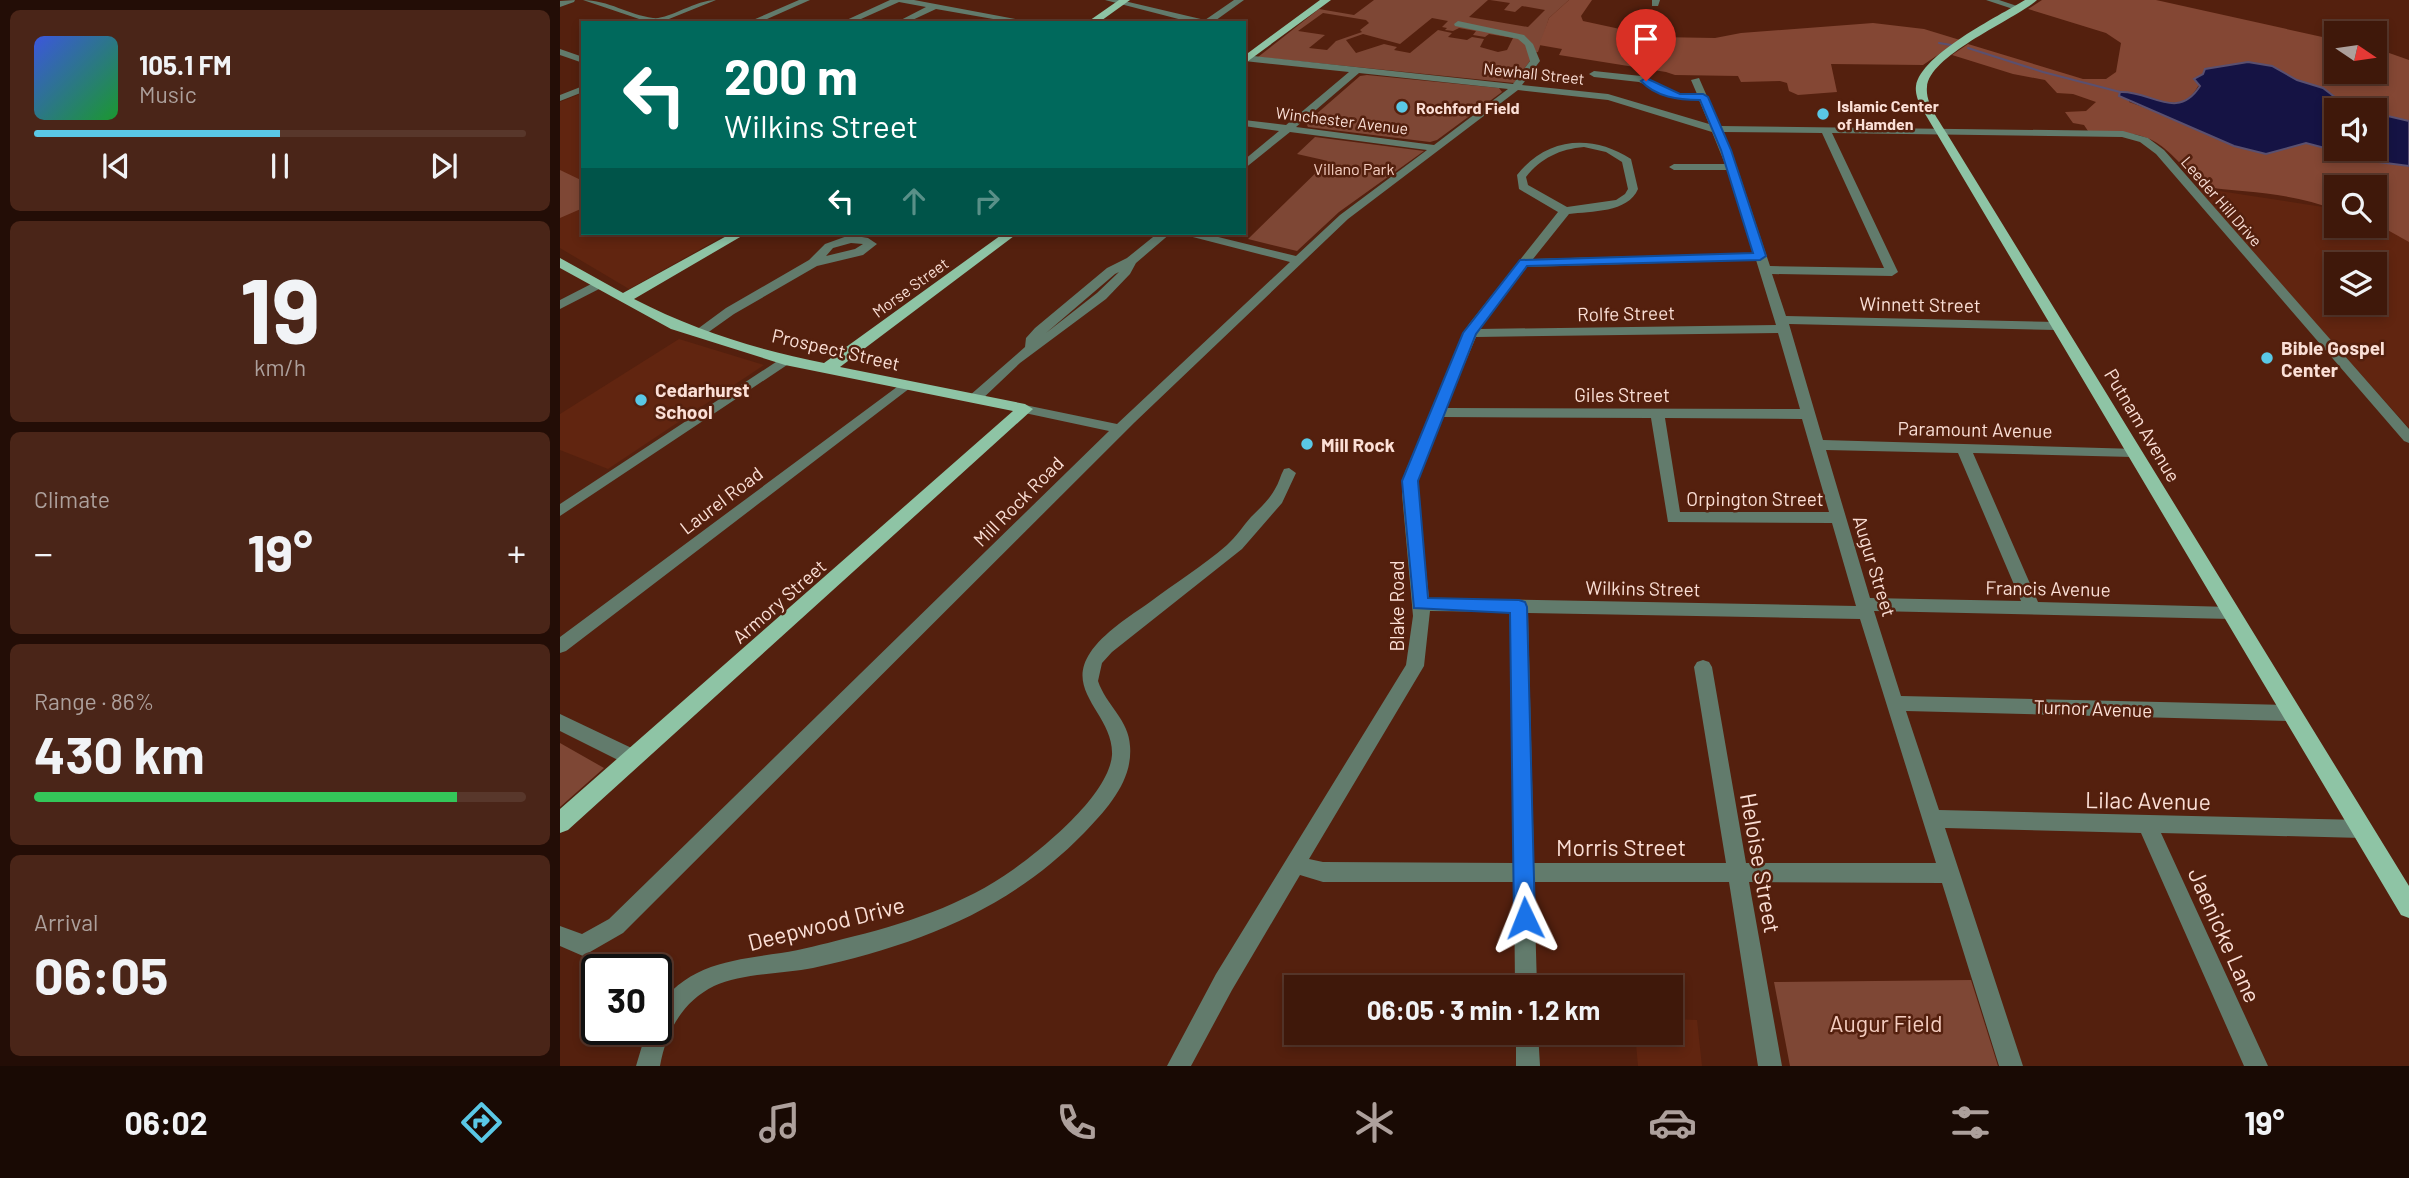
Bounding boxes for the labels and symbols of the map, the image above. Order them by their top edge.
pin [1616,9,1676,81]
north arrow [2324,21,2387,84]
street label: Newhall Street [1482,58,1586,88]
place label: Islamic Center of Hamden [1837,96,1939,133]
place label: Rochford Field [1416,98,1520,117]
marker: Rochford Field [1394,99,1410,115]
street label: Winchester Avenue [1275,102,1409,138]
marker: Islamic Center of Hamden [1815,106,1831,122]
street label: Leeder Hill Drive [2178,152,2266,250]
park label: Villano Park [1314,159,1394,178]
street label: Morse Street [868,253,952,321]
street label: Winnett Street [1859,291,1981,317]
street label: Rolfe Street [1577,301,1675,325]
street label: Prospect Street [770,323,902,375]
place label: Bible Gospel Center [2281,336,2385,381]
marker: Bible Gospel Center [2259,350,2275,366]
street label: Putnam Avenue [2100,364,2186,486]
place label: Cedarhurst School [655,378,750,423]
street label: Giles Street [1574,383,1670,406]
marker: Cedarhurst School [633,392,649,408]
street label: Paramount Avenue [1897,416,2053,442]
place label: Mill Rock [1321,433,1395,456]
marker: Mill Rock [1299,436,1315,452]
street label: Mill Rock Road [968,451,1068,551]
street label: Laurel Road [675,461,767,539]
street label: Orpington Street [1686,487,1824,510]
street label: Augur Street [1849,513,1901,619]
street label: Armory Street [728,554,830,648]
street label: Blake Road [1385,560,1408,652]
street label: Wilkins Street [1585,575,1701,601]
street label: Francis Avenue [1985,575,2111,601]
street label: Turnor Avenue [2033,694,2153,722]
street label: Lilac Avenue [2085,785,2211,815]
street label: Heloise Street [1735,791,1787,935]
street label: Morris Street [1556,833,1686,861]
street label: Jaenicke Lane [2183,863,2267,1007]
position arrow [1488,881,1562,955]
street label: Deepwood Drive [745,890,907,956]
speed limit sign: 30 [581,954,672,1045]
park label: Augur Field [1830,1009,1942,1037]

